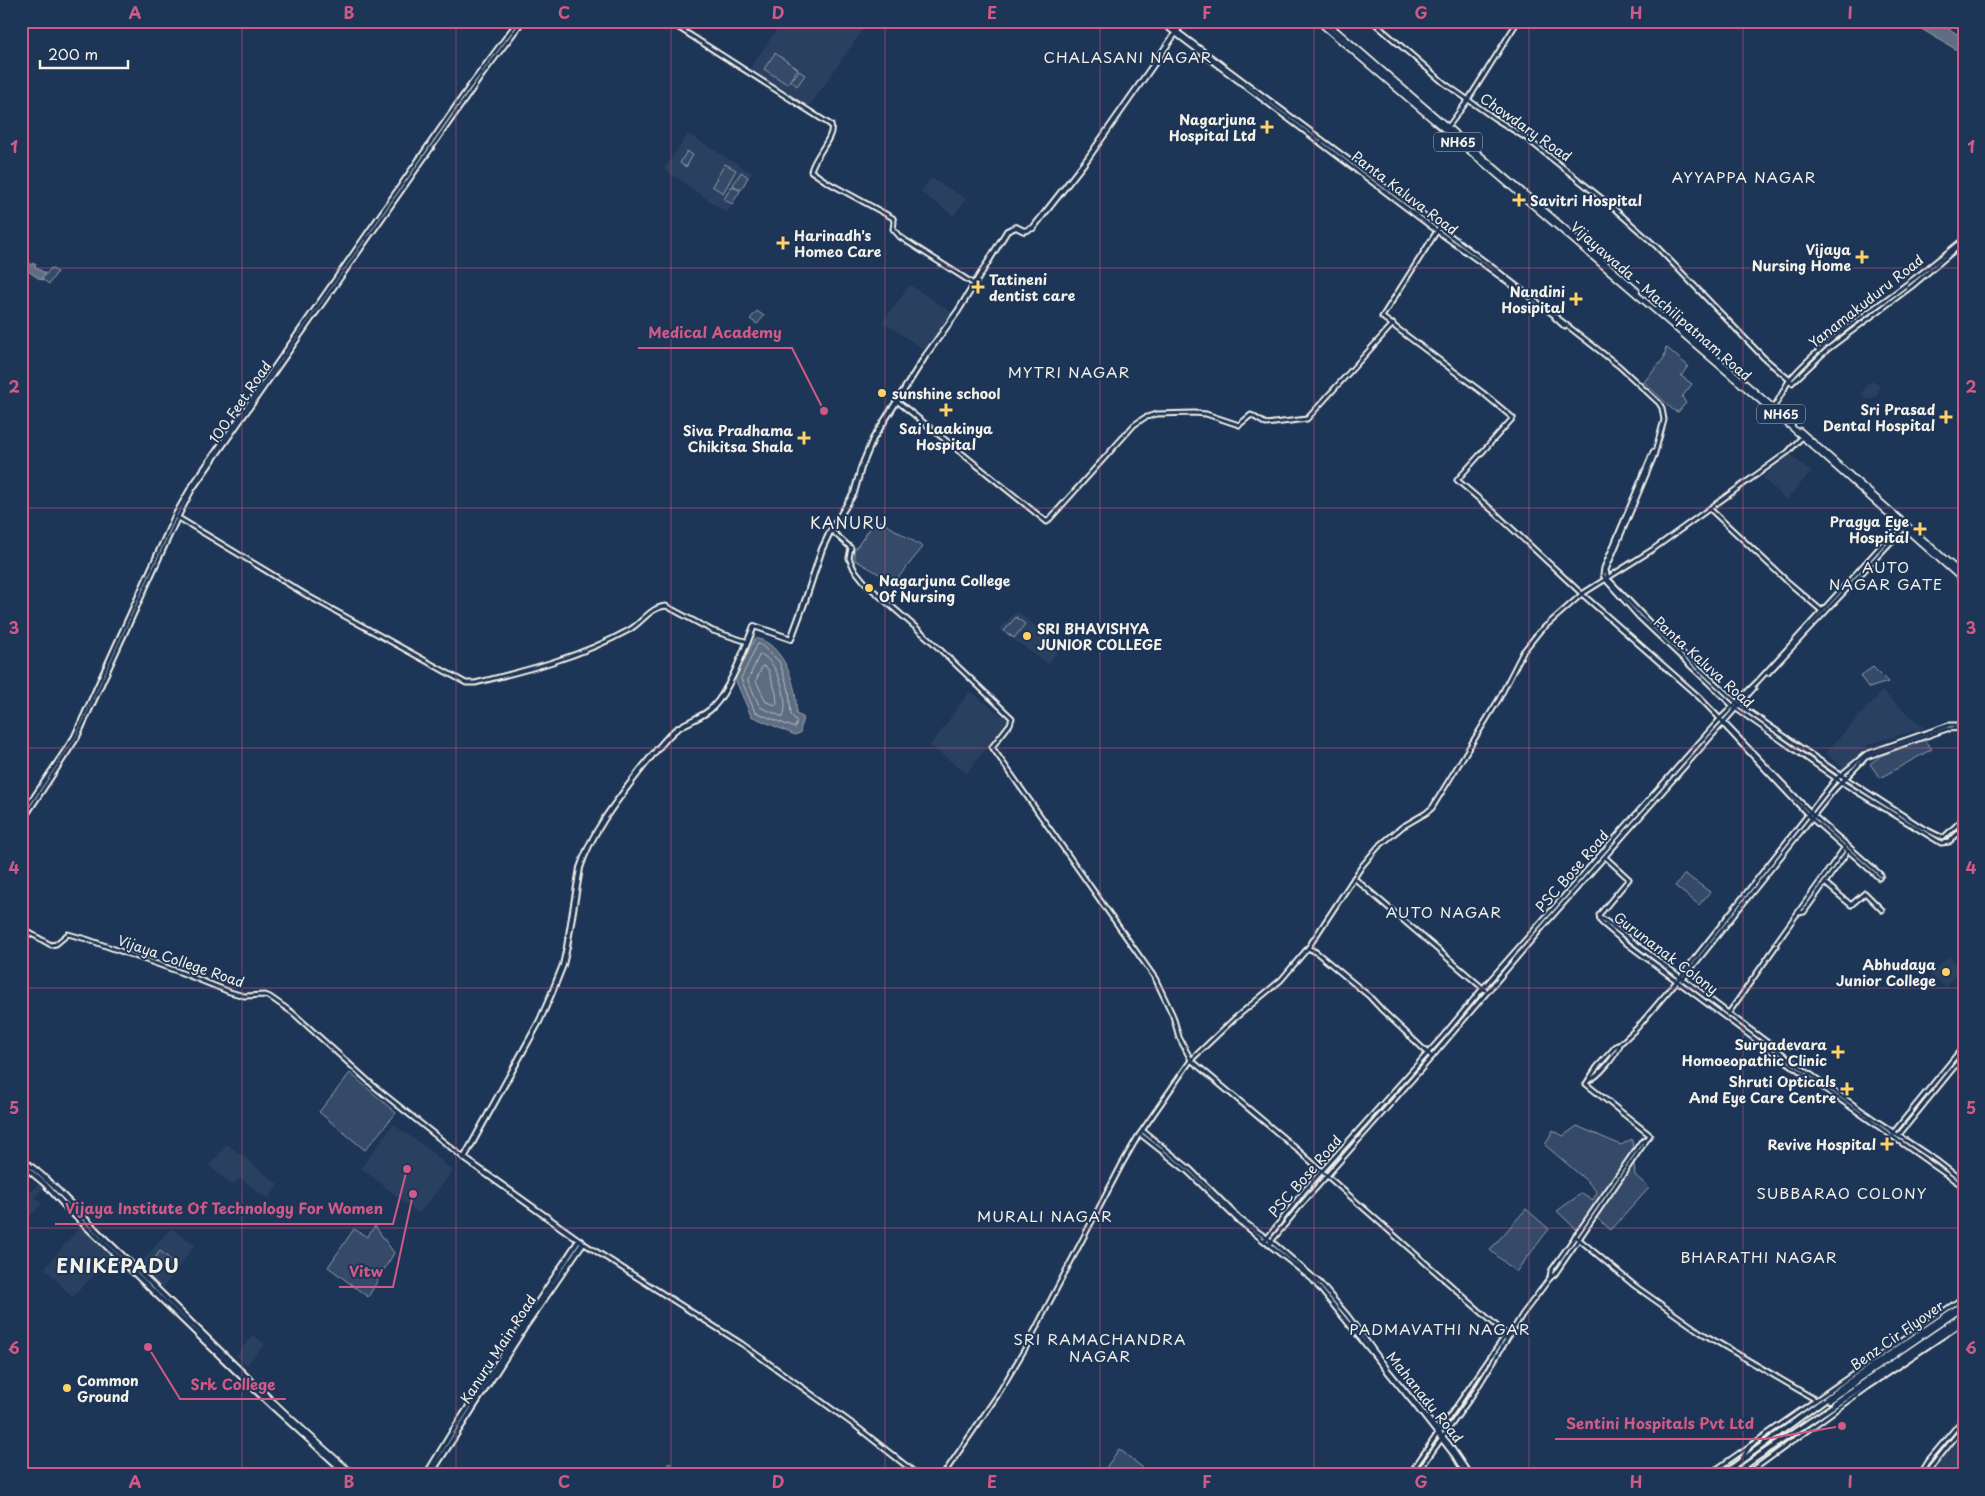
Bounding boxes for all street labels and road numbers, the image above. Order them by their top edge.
street label: Chowdary Road [1476,88,1576,166]
road number: NH65 [1434,132,1482,152]
street label: Panta Kaluva Road [1348,146,1462,240]
street label: Vijayawada - Machilipatnam Road [1566,216,1756,386]
street label: Yanamakuduru Road [1804,249,1928,353]
street label: 100 Feet Road [204,356,276,448]
road number: NH65 [1757,404,1805,424]
street label: Panta Kaluva Road [1649,611,1759,713]
street label: PSC Bose Road [1530,825,1614,917]
street label: Gurunanak Colony [1609,907,1723,999]
street label: Vijaya College Road [115,929,247,993]
street label: PSC Bose Road [1263,1130,1347,1222]
street label: Kanuru Main Road [455,1290,541,1408]
street label: Benz Cir Flyover [1846,1295,1948,1375]
street label: Mahanadu Road [1382,1347,1468,1447]

